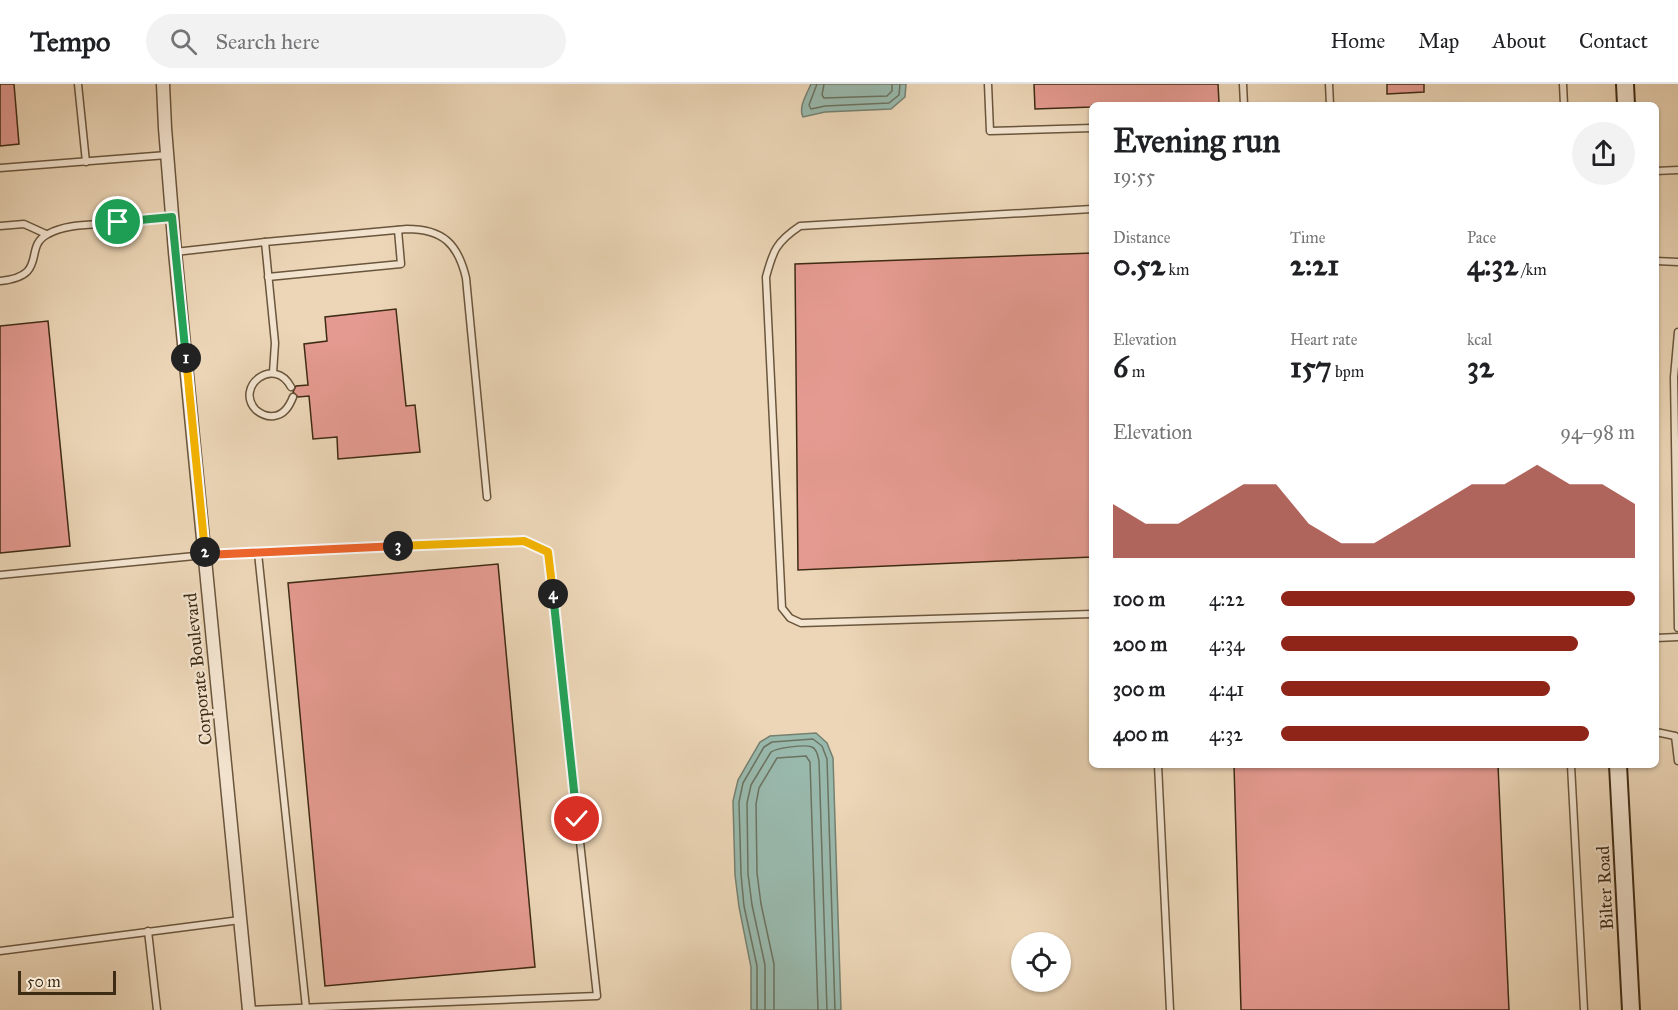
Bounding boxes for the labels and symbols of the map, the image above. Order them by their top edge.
pin [92,196,143,247]
pin: 1 [171,343,201,373]
pin: 3 [383,531,413,561]
pin: 2 [190,537,220,567]
pin: 4 [538,579,568,609]
street label: Corporate Boulevard [179,592,217,746]
pin [551,793,602,844]
street label: Bilter Road [1592,845,1618,931]
scale bar [18,968,116,996]

